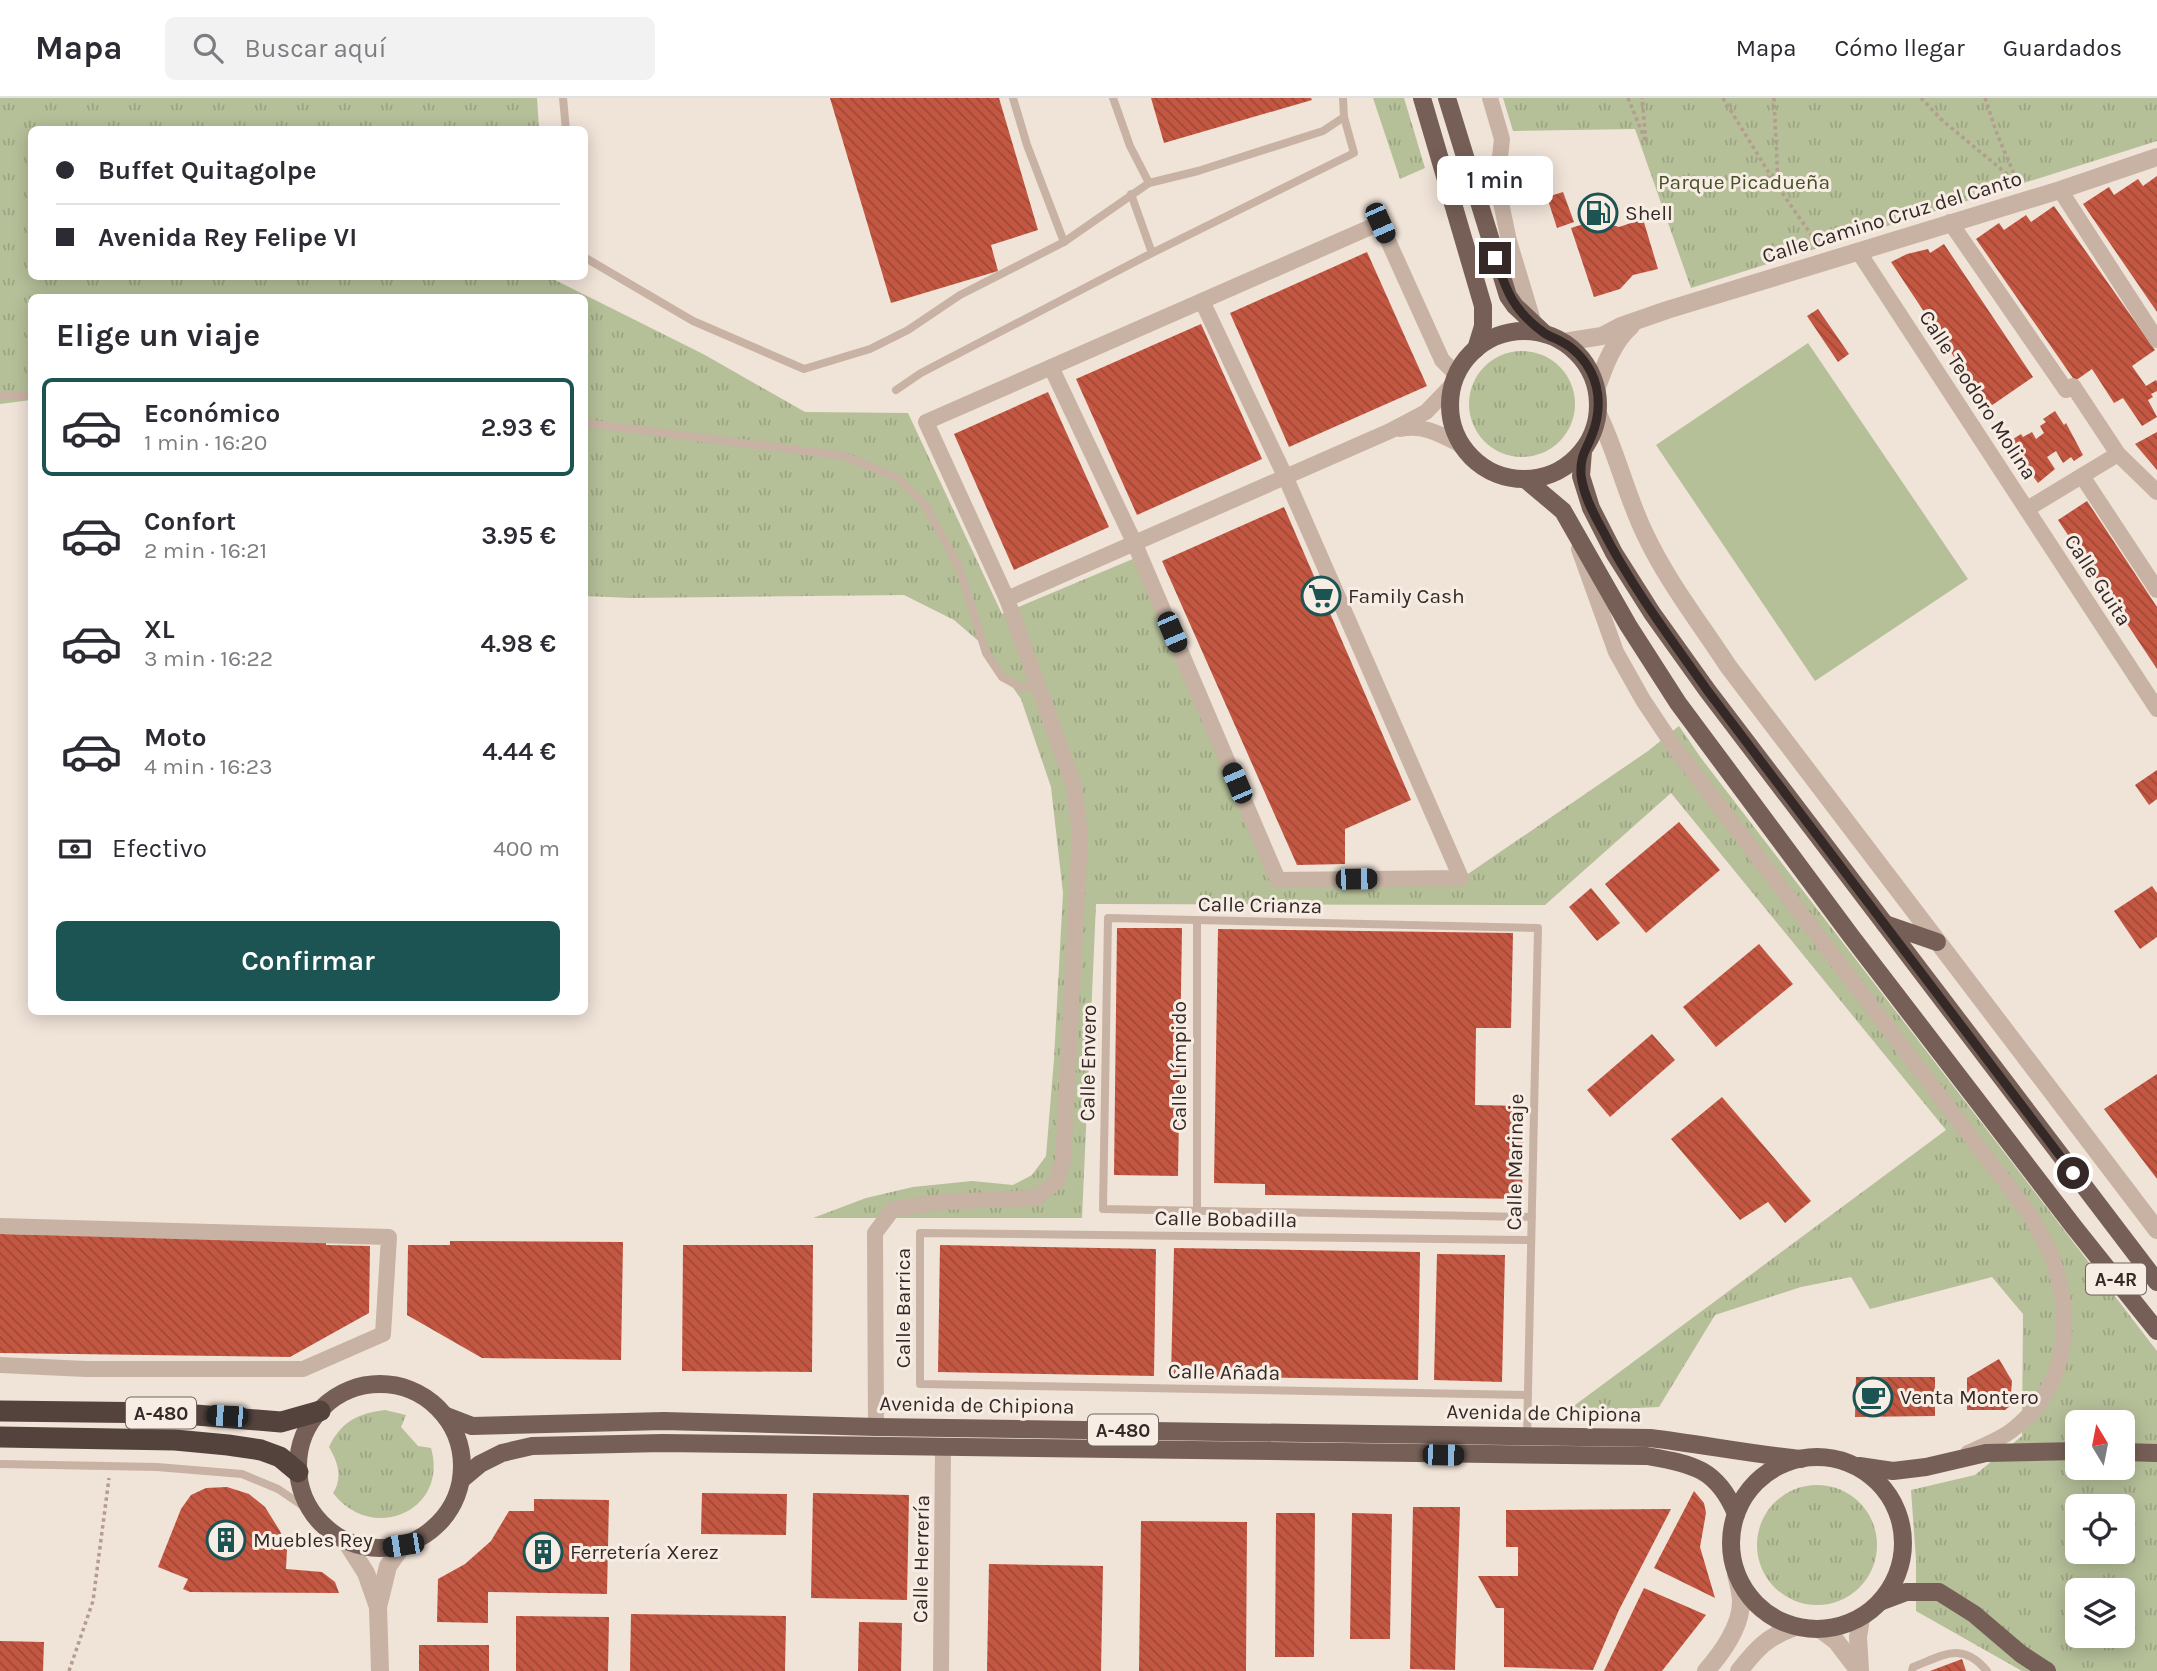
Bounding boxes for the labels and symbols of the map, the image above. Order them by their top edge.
callout: 1 min [1437,156,1553,206]
street label: Calle Camino Cruz del Canto [1759,166,2025,268]
park label: Parque Picadueña [1658,170,1830,194]
fuel station icon: Shell [1577,192,1619,234]
car [1362,200,1399,246]
place label: Shell [1625,201,1673,225]
route end [1479,242,1511,274]
street label: Calle Teodoro Molina [1914,306,2042,484]
street label: Calle Guita [2060,530,2136,630]
supermarket icon: Family Cash [1300,575,1342,617]
place label: Family Cash [1348,584,1465,608]
car [1155,609,1190,655]
car [1220,760,1255,806]
car [1335,868,1378,890]
street label: Calle Crianza [1198,892,1322,918]
street label: Calle Límpido [1167,1001,1191,1131]
street label: Calle Envero [1075,1004,1101,1122]
street label: Calle Marinaje [1502,1093,1528,1231]
route start [2057,1157,2089,1189]
street label: Calle Bobadilla [1155,1206,1297,1232]
street label: Calle Barrica [891,1248,915,1368]
road number: A-4R [2086,1264,2146,1294]
street label: Calle Añada [1168,1359,1280,1385]
cafe icon: Venta Montero [1852,1376,1894,1418]
place label: Venta Montero [1900,1385,2039,1409]
street label: Avenida de Chipiona [879,1391,1075,1419]
road number: A-480 [126,1398,196,1428]
street label: Avenida de Chipiona [1446,1399,1642,1427]
car [206,1404,249,1428]
north arrow [2065,1410,2135,1480]
road number: A-480 [1088,1414,1158,1446]
car [1422,1444,1465,1466]
street label: Calle Herrería [908,1495,934,1623]
building icon: Muebles Rey [205,1519,247,1561]
place label: Muebles Rey [253,1528,373,1552]
car [381,1531,426,1559]
building icon: Ferretería Xerez [522,1531,564,1573]
place label: Ferretería Xerez [570,1540,719,1564]

